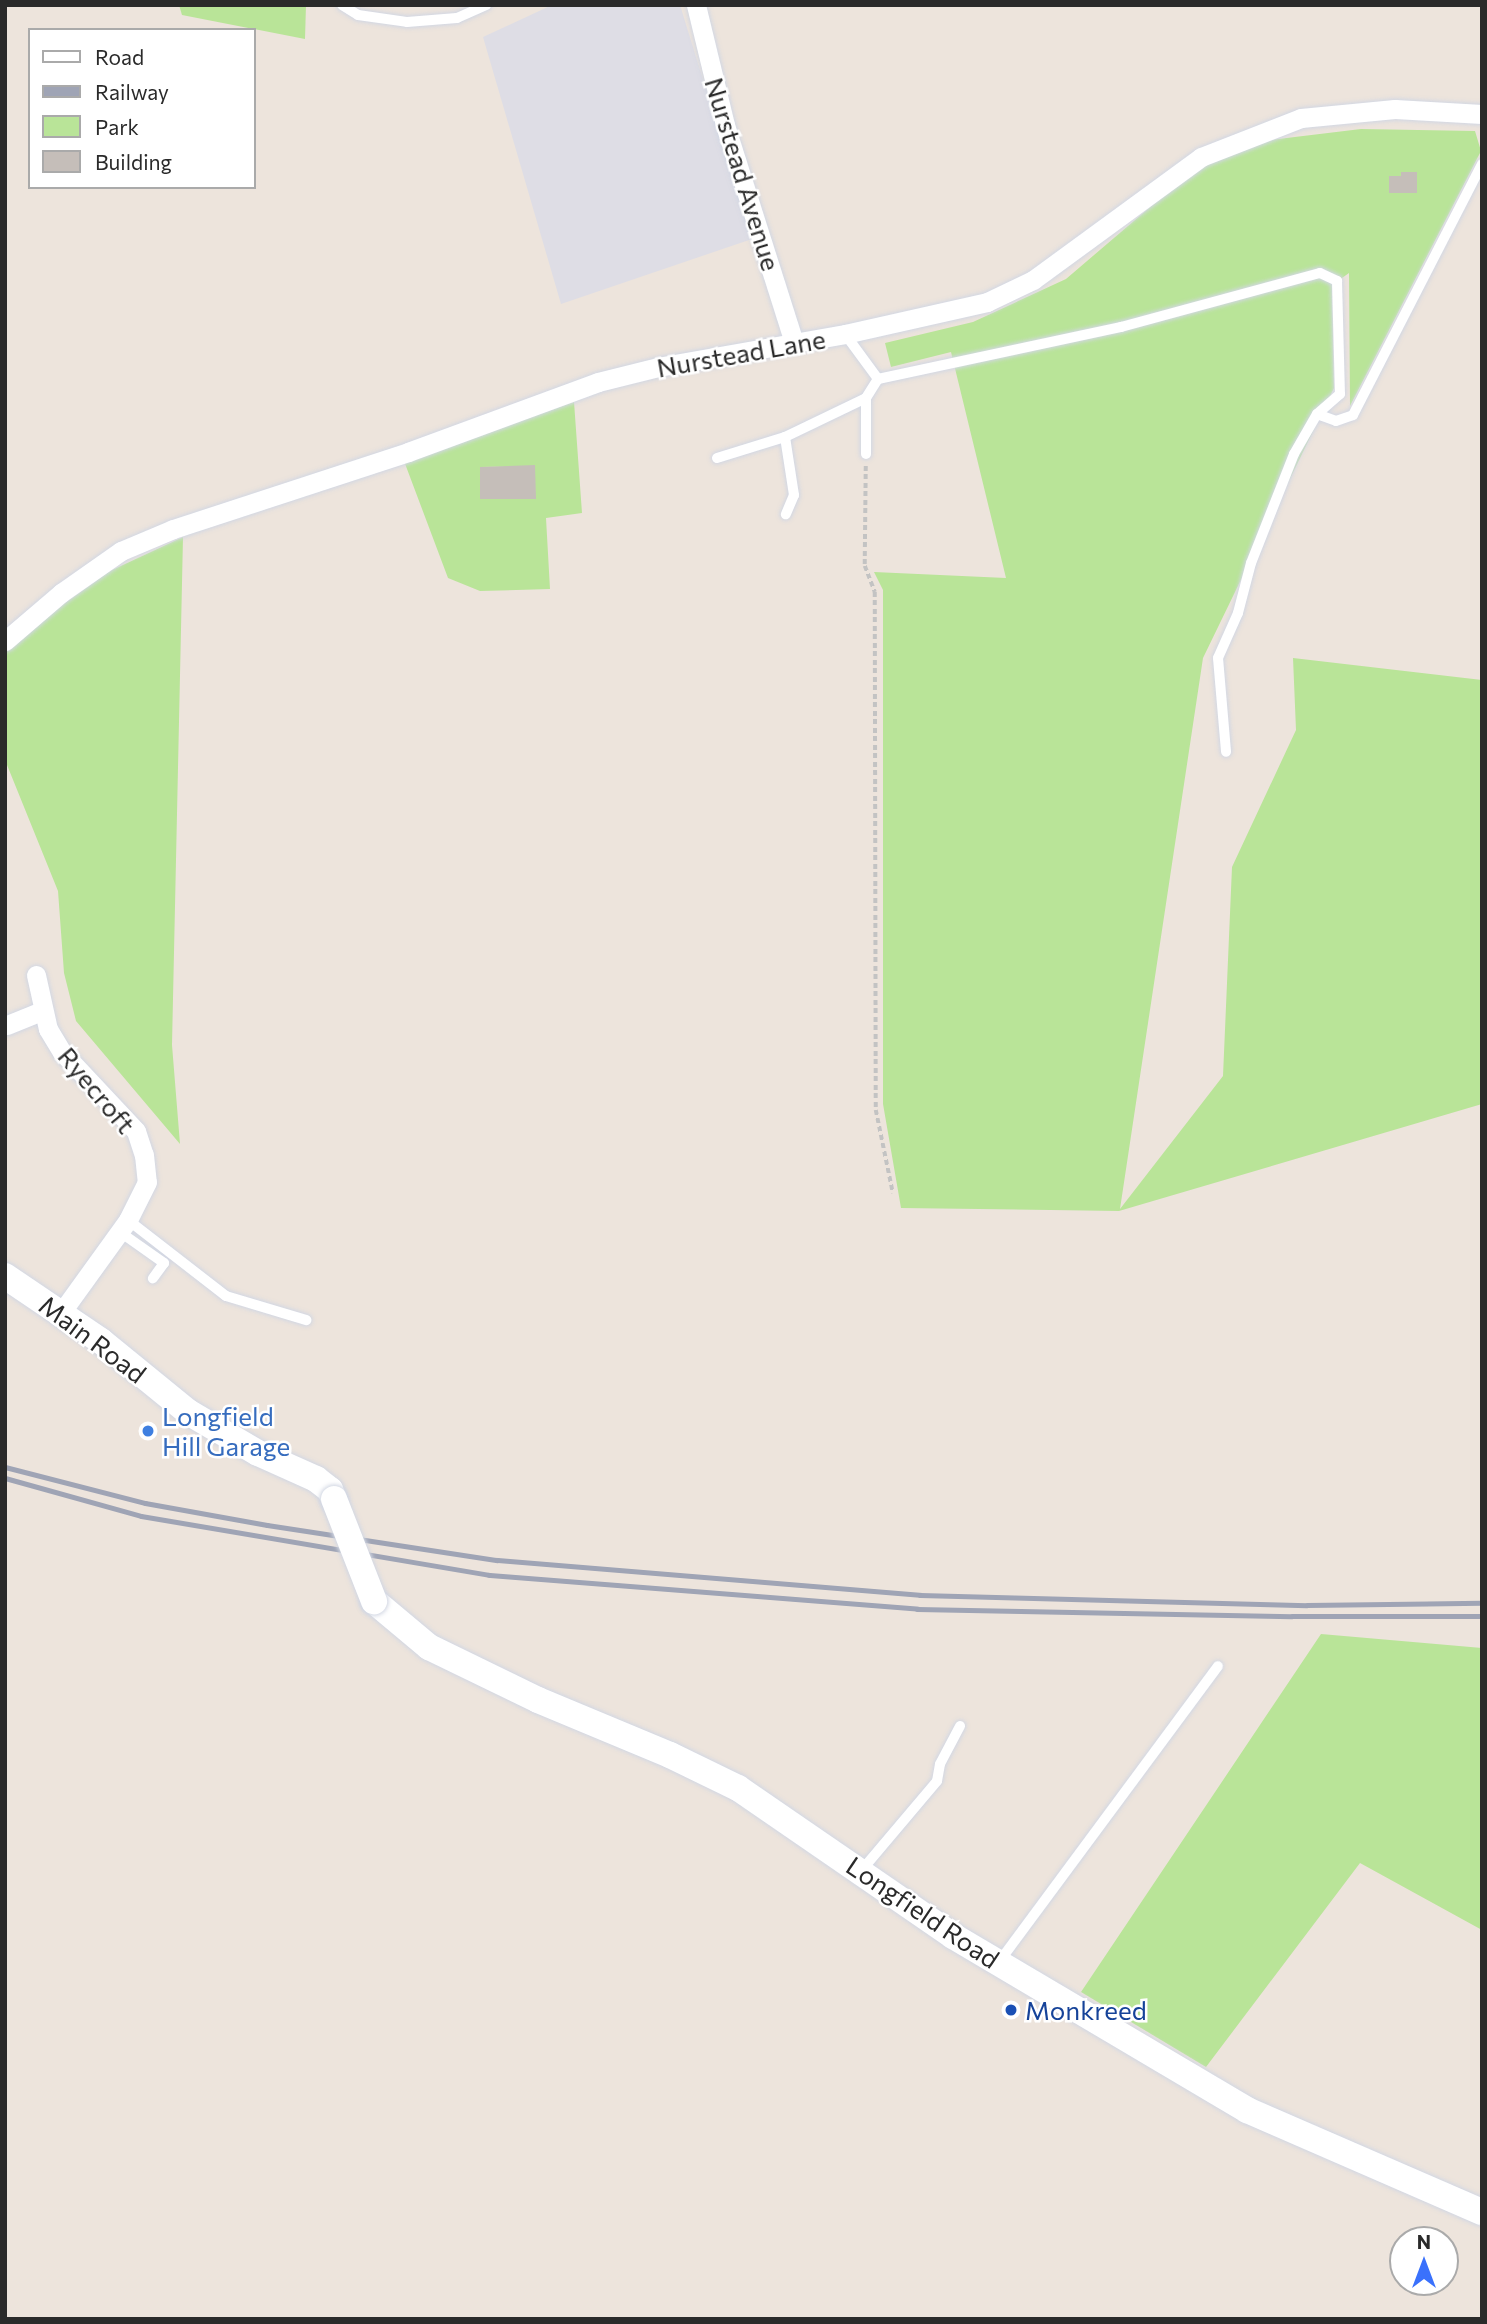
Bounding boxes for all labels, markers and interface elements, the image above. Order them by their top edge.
legend [28,28,256,189]
text: Road [95,44,144,69]
street label: Nurstead Avenue [699,74,787,274]
text: Railway [95,79,169,104]
text: Park [95,114,139,139]
text: Building [95,149,172,174]
street label: Nurstead Lane [654,323,828,383]
street label: Ryecroft [52,1041,142,1139]
street label: Main Road [33,1289,153,1389]
place label: Longfield Hill Garage [162,1400,290,1462]
marker: Longfield Hill Garage [140,1423,156,1439]
street label: Longfield Road [841,1849,1005,1975]
place label: Monkreed [1025,1994,1147,2026]
marker: Monkreed [1003,2002,1019,2018]
north arrow [1389,2226,1459,2296]
text: N [1417,2230,1431,2253]

